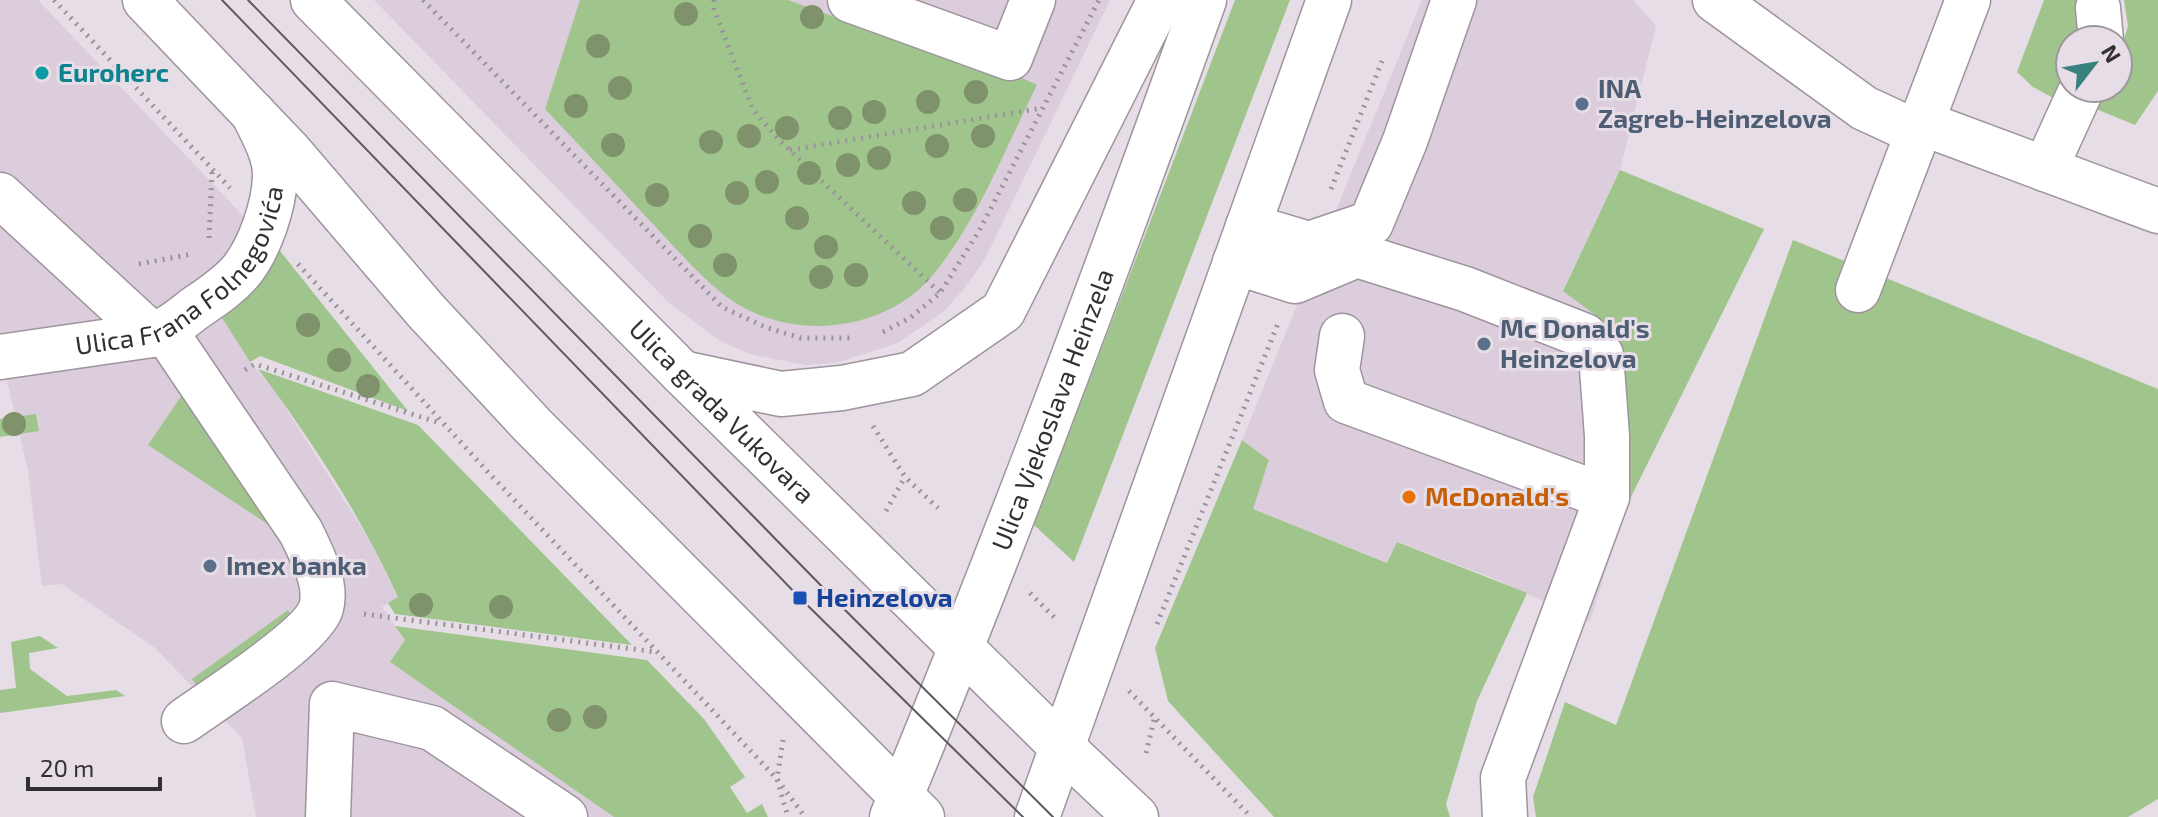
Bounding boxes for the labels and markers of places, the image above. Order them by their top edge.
place label: Euroherc [58,56,169,87]
marker: Euroherc [33,64,51,82]
place label: INA Zagreb-Heinzelova [1598,72,1832,133]
marker: INA Zagreb-Heinzelova [1573,95,1591,113]
place label: Mc Donald's Heinzelova [1500,312,1650,373]
marker: Mc Donald's Heinzelova [1475,335,1493,353]
place label: McDonald's [1425,480,1569,511]
marker: McDonald's [1400,488,1418,506]
place label: Imex banka [226,549,367,580]
marker: Imex banka [201,557,219,575]
place label: Heinzelova [816,581,953,612]
marker: Heinzelova [791,589,809,607]

